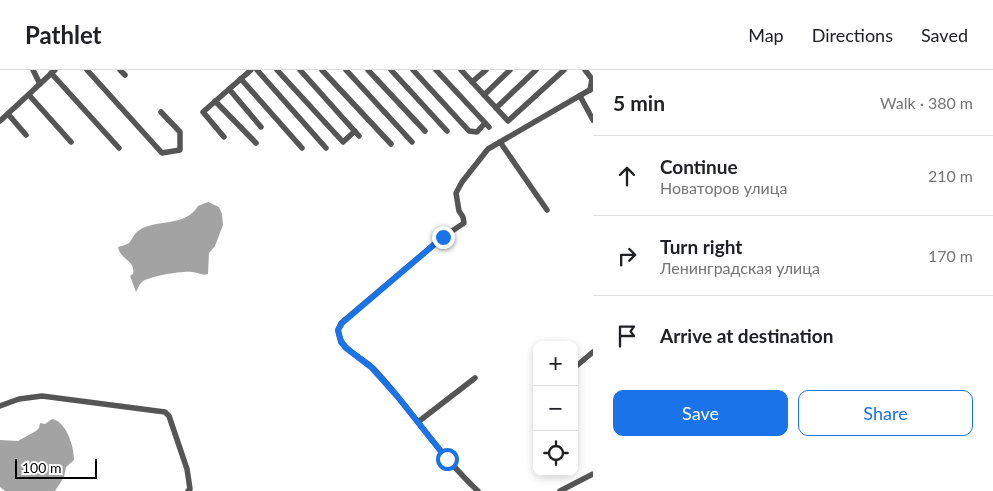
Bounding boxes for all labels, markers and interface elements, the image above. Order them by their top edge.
text: Pathlet [25,20,102,49]
text: Map [748,24,784,46]
text: Directions [812,24,893,46]
text: Saved [921,24,968,46]
text: 5 min [613,90,665,115]
text: Walk · 380 m [880,93,973,112]
text: Continue [660,155,738,178]
icon: ahead [613,162,641,190]
text: 210 m [928,166,973,185]
text: Новаторов улица [660,178,787,197]
route end [432,226,455,249]
text: Turn right [660,235,742,258]
icon: right [613,242,641,270]
text: 170 m [928,246,973,265]
text: Ленинградская улица [660,258,820,277]
icon: arrive [613,322,641,350]
text: Arrive at destination [660,324,833,347]
map controls [533,341,578,476]
button: + [533,341,578,386]
button: − [533,386,578,431]
button: Save [613,390,788,436]
button: Share [798,390,973,436]
button: locate [533,431,578,476]
route start [436,448,459,471]
scale bar [15,456,98,479]
text: 100 m [22,459,61,476]

